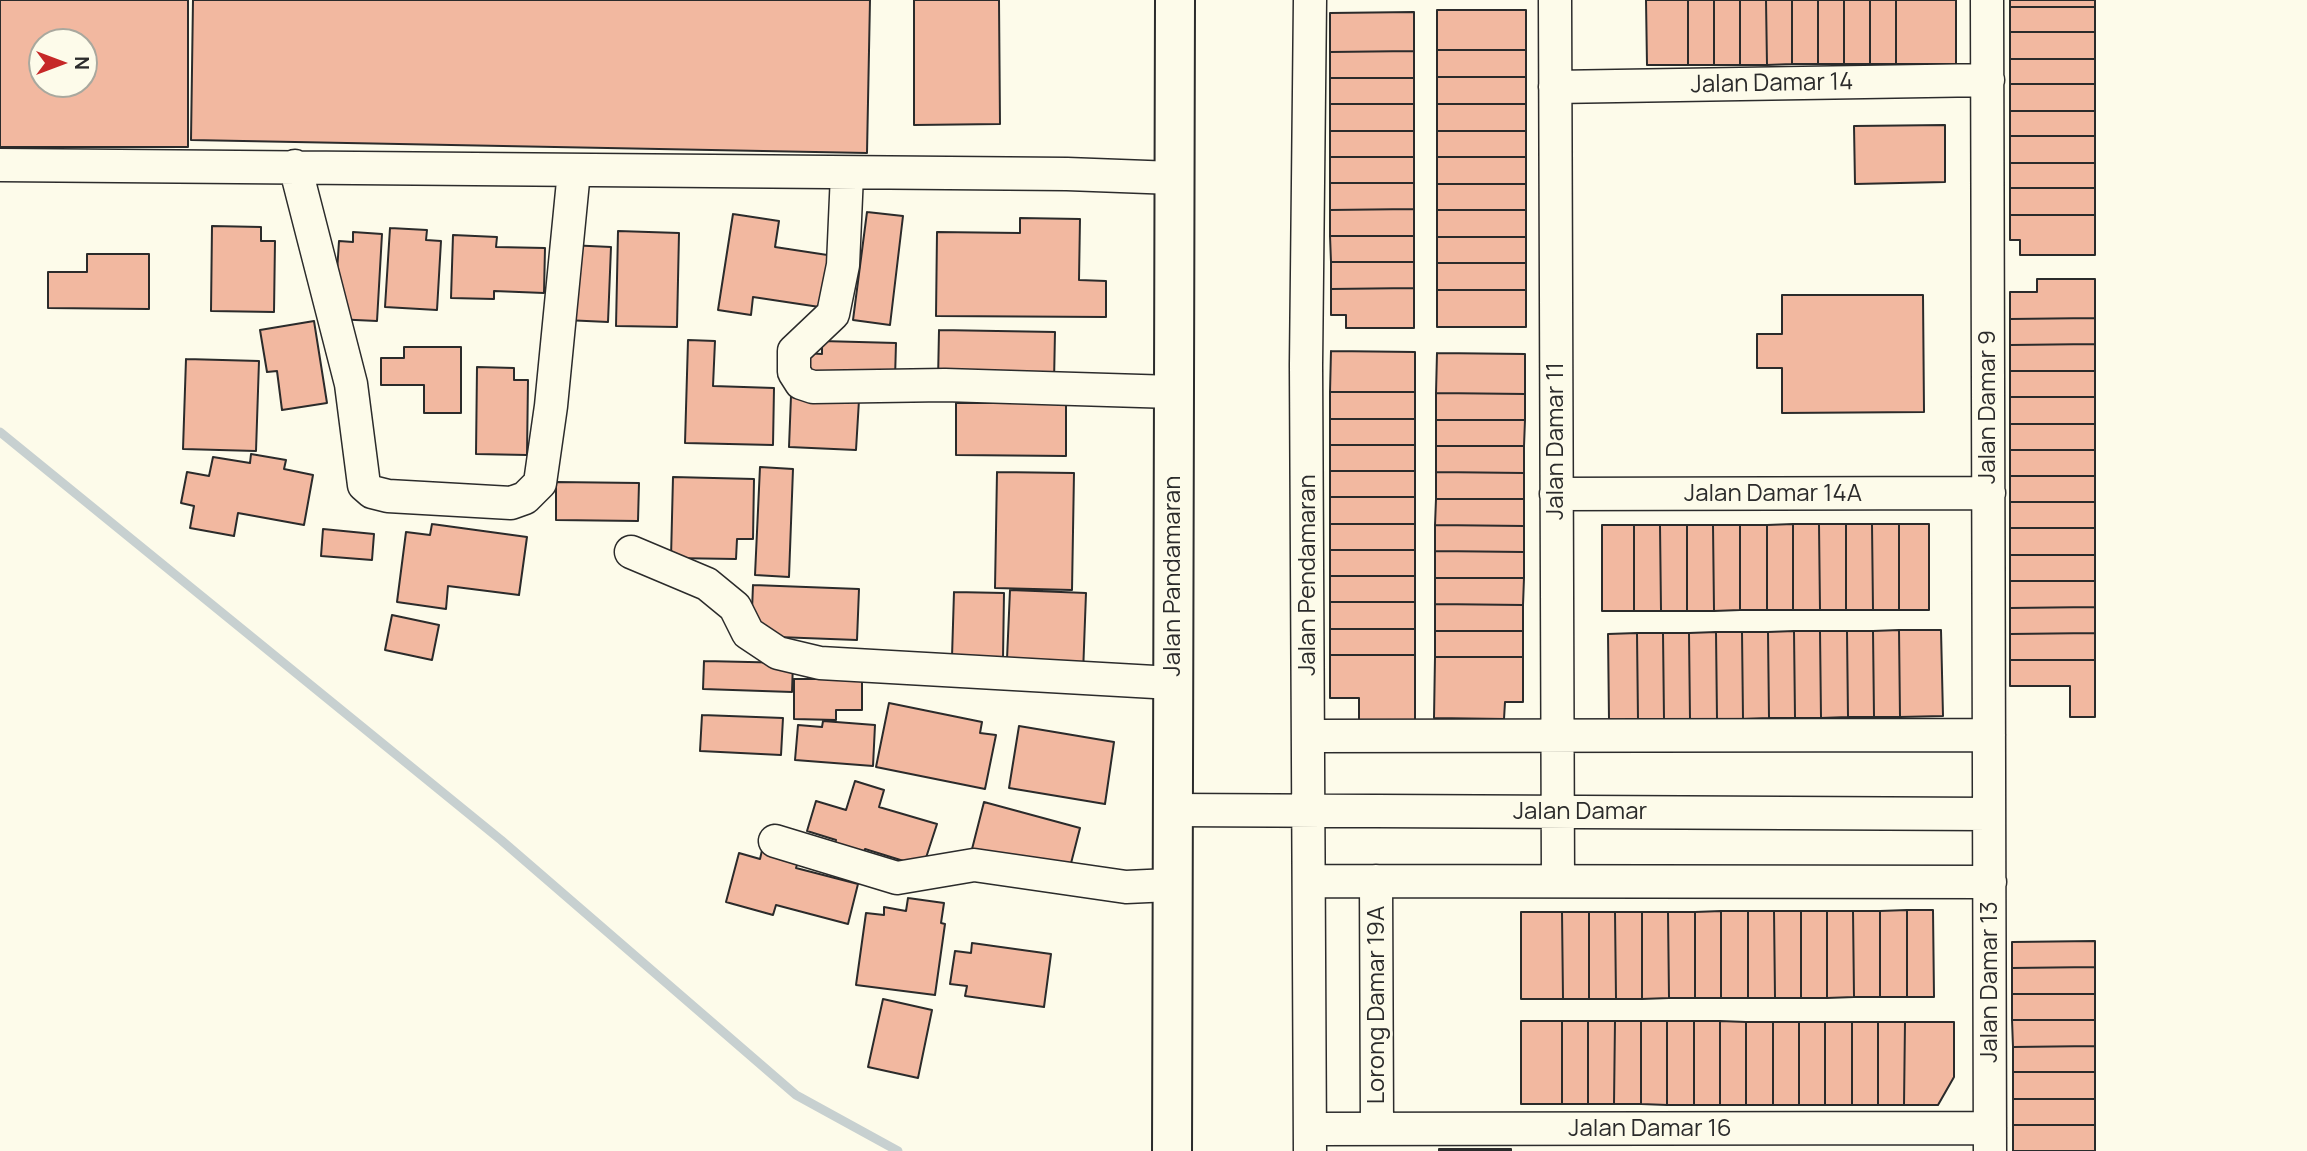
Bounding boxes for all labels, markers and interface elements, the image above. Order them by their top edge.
north arrow [28,28,98,98]
text: N [69,56,95,70]
street label: Jalan Damar 14 [1690,68,1854,100]
street label: Jalan Damar 9 [1974,330,2002,484]
street label: Jalan Damar 11 [1542,362,1570,520]
street label: Jalan Pendamaran [1294,474,1322,676]
street label: Jalan Pandamaran [1159,476,1187,676]
street label: Jalan Damar 14A [1684,480,1862,508]
street label: Jalan Damar [1513,798,1647,826]
street label: Jalan Damar 13 [1976,901,2004,1063]
street label: Lorong Damar 19A [1363,906,1391,1104]
street label: Jalan Damar 16 [1568,1115,1732,1143]

